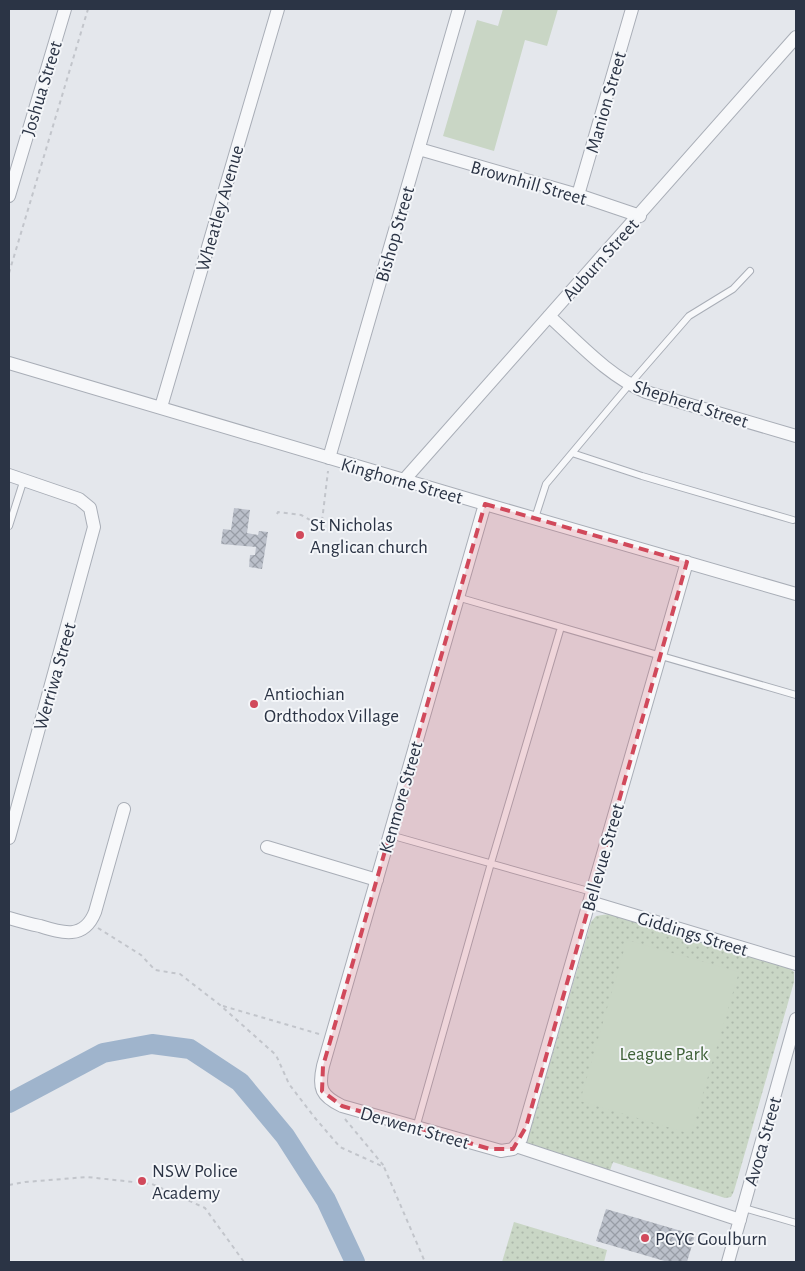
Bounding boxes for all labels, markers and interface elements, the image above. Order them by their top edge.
street label: Joshua Street [19,39,66,138]
street label: Manion Street [583,50,630,155]
street label: Wheatley Avenue [193,143,248,274]
street label: Brownhill Street [469,158,589,209]
street label: Bishop Street [373,184,418,284]
street label: Auburn Street [559,215,643,305]
street label: Shepherd Street [631,377,750,432]
street label: Kinghorne Street [339,455,465,508]
place label: St Nicholas Anglican church [310,516,428,557]
marker: St Nicholas Anglican church [294,529,306,541]
street label: Werriwa Street [31,620,80,732]
place label: Antiochian Ordthodox Village [264,685,399,726]
marker: Antiochian Ordthodox Village [248,698,260,710]
street label: Kenmore Street [376,739,426,856]
street label: Bellevue Street [579,801,628,914]
street label: Giddings Street [635,909,750,960]
park label: League Park [620,1045,709,1064]
street label: Avoca Street [742,1095,785,1188]
street label: Derwent Street [358,1104,471,1153]
place label: NSW Police Academy [152,1162,238,1203]
marker: NSW Police Academy [136,1175,148,1187]
place label: PCYC Goulburn [655,1230,767,1249]
marker: PCYC Goulburn [639,1232,651,1244]

